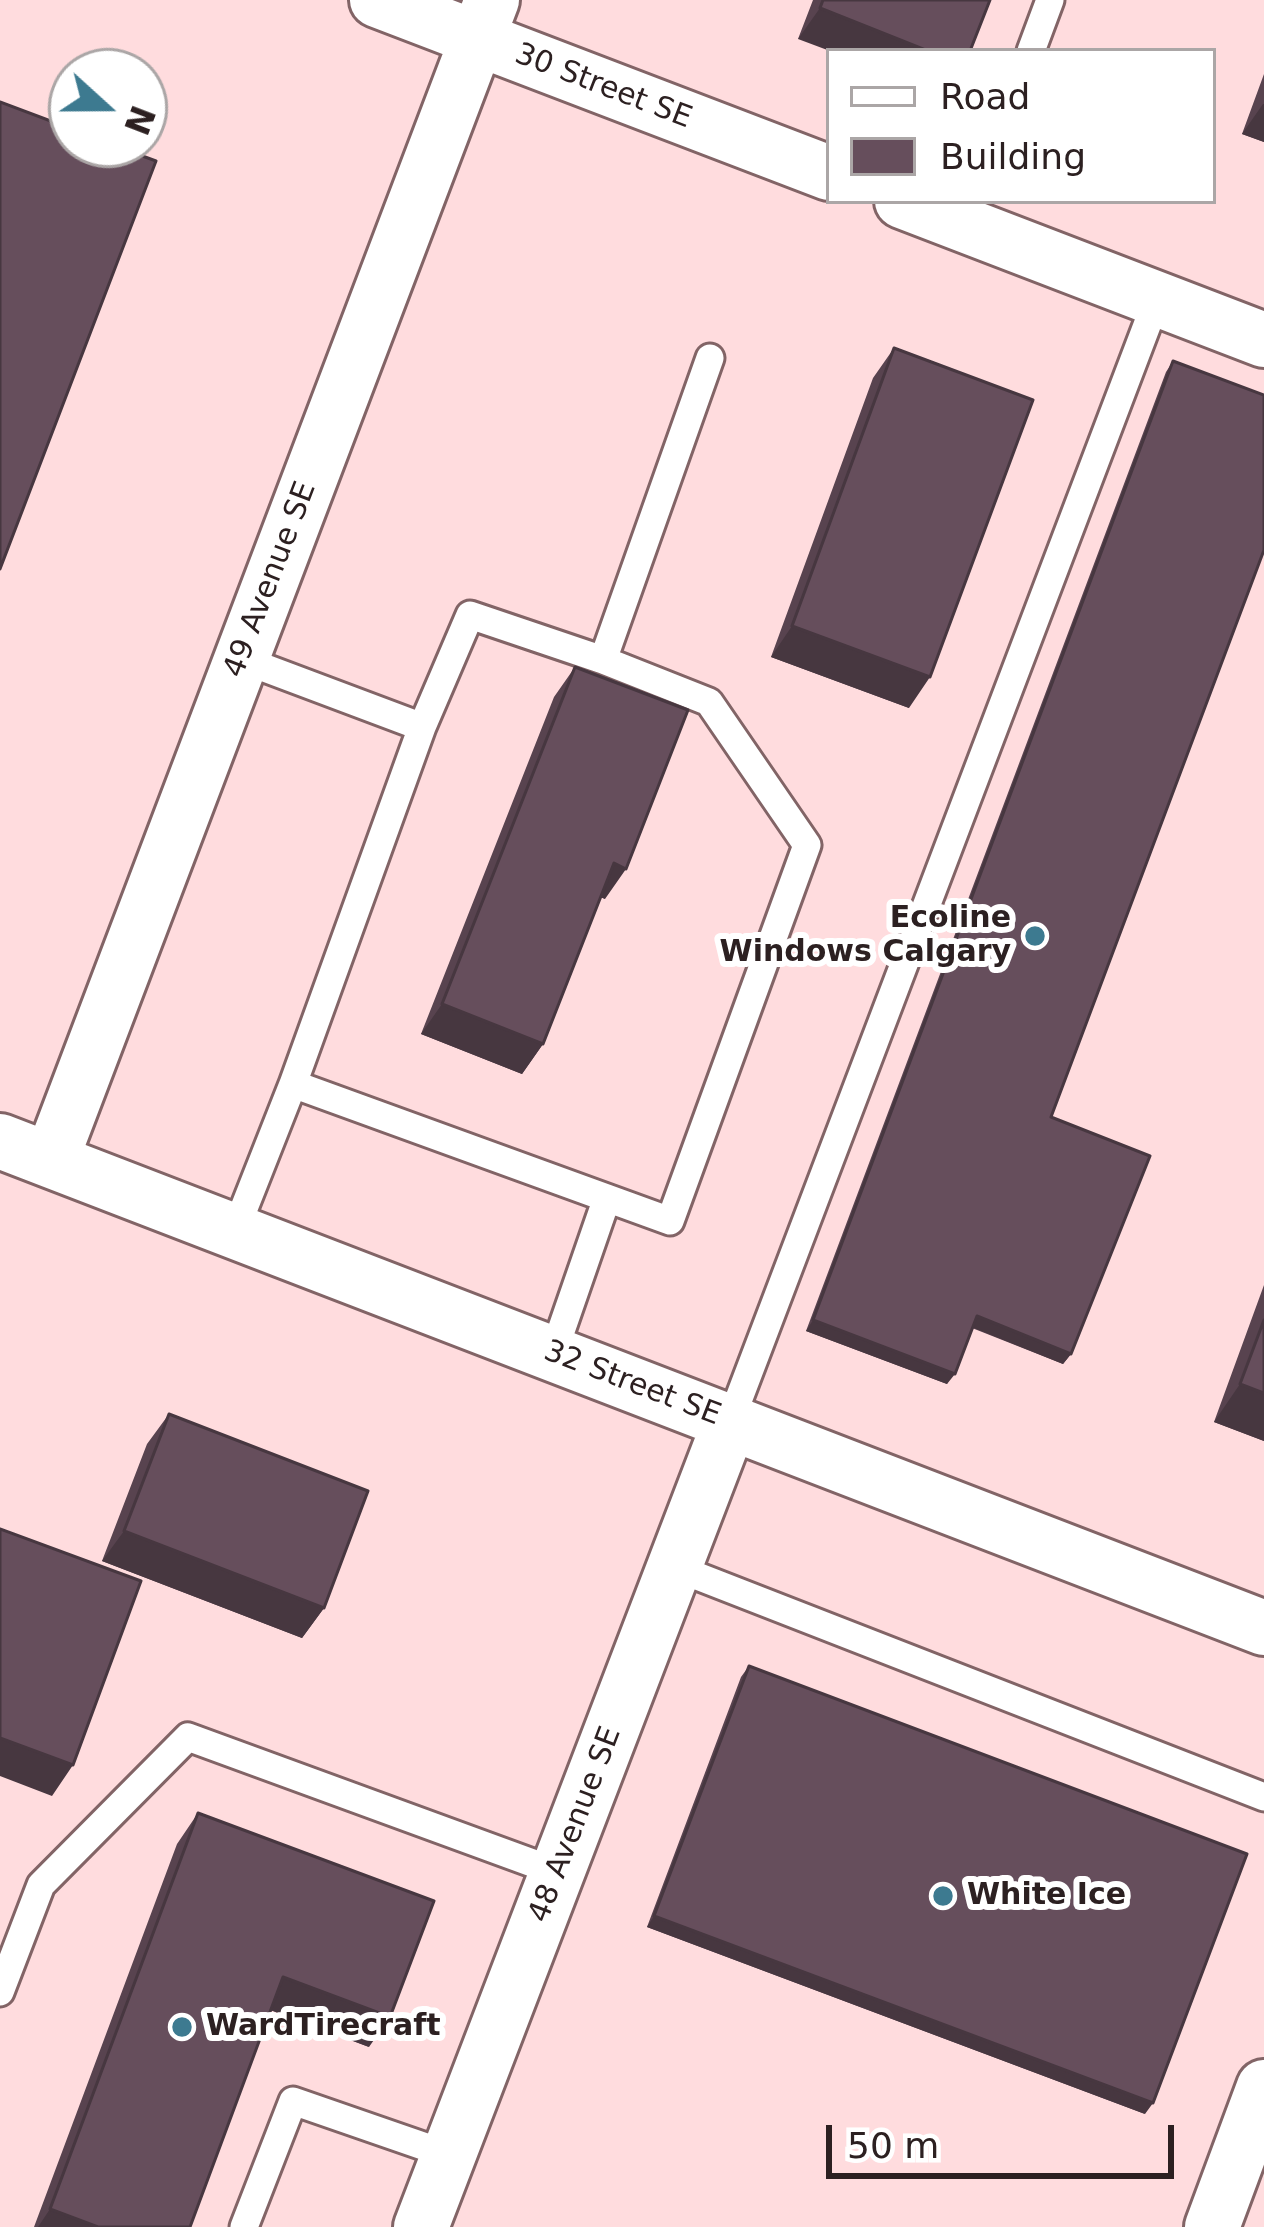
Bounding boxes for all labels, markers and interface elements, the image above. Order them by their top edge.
street label: 30 Street SE [510,37,696,137]
north arrow [48,48,168,168]
legend [826,48,1216,204]
text: Road [940,76,1030,117]
text: N [116,100,162,140]
text: Building [940,136,1086,177]
street label: 49 Avenue SE [217,477,325,683]
place label: Ecoline Windows Calgary [720,901,1011,972]
marker: Ecoline Windows Calgary [1022,923,1048,949]
street label: 32 Street SE [539,1334,725,1434]
street label: 48 Avenue SE [522,1722,630,1928]
place label: White Ice [967,1878,1126,1914]
marker: White Ice [930,1883,956,1909]
place label: WardTirecraft [206,2009,441,2045]
marker: WardTirecraft [169,2014,195,2040]
scale bar [832,2101,1180,2175]
text: 50 m [847,2125,939,2166]

